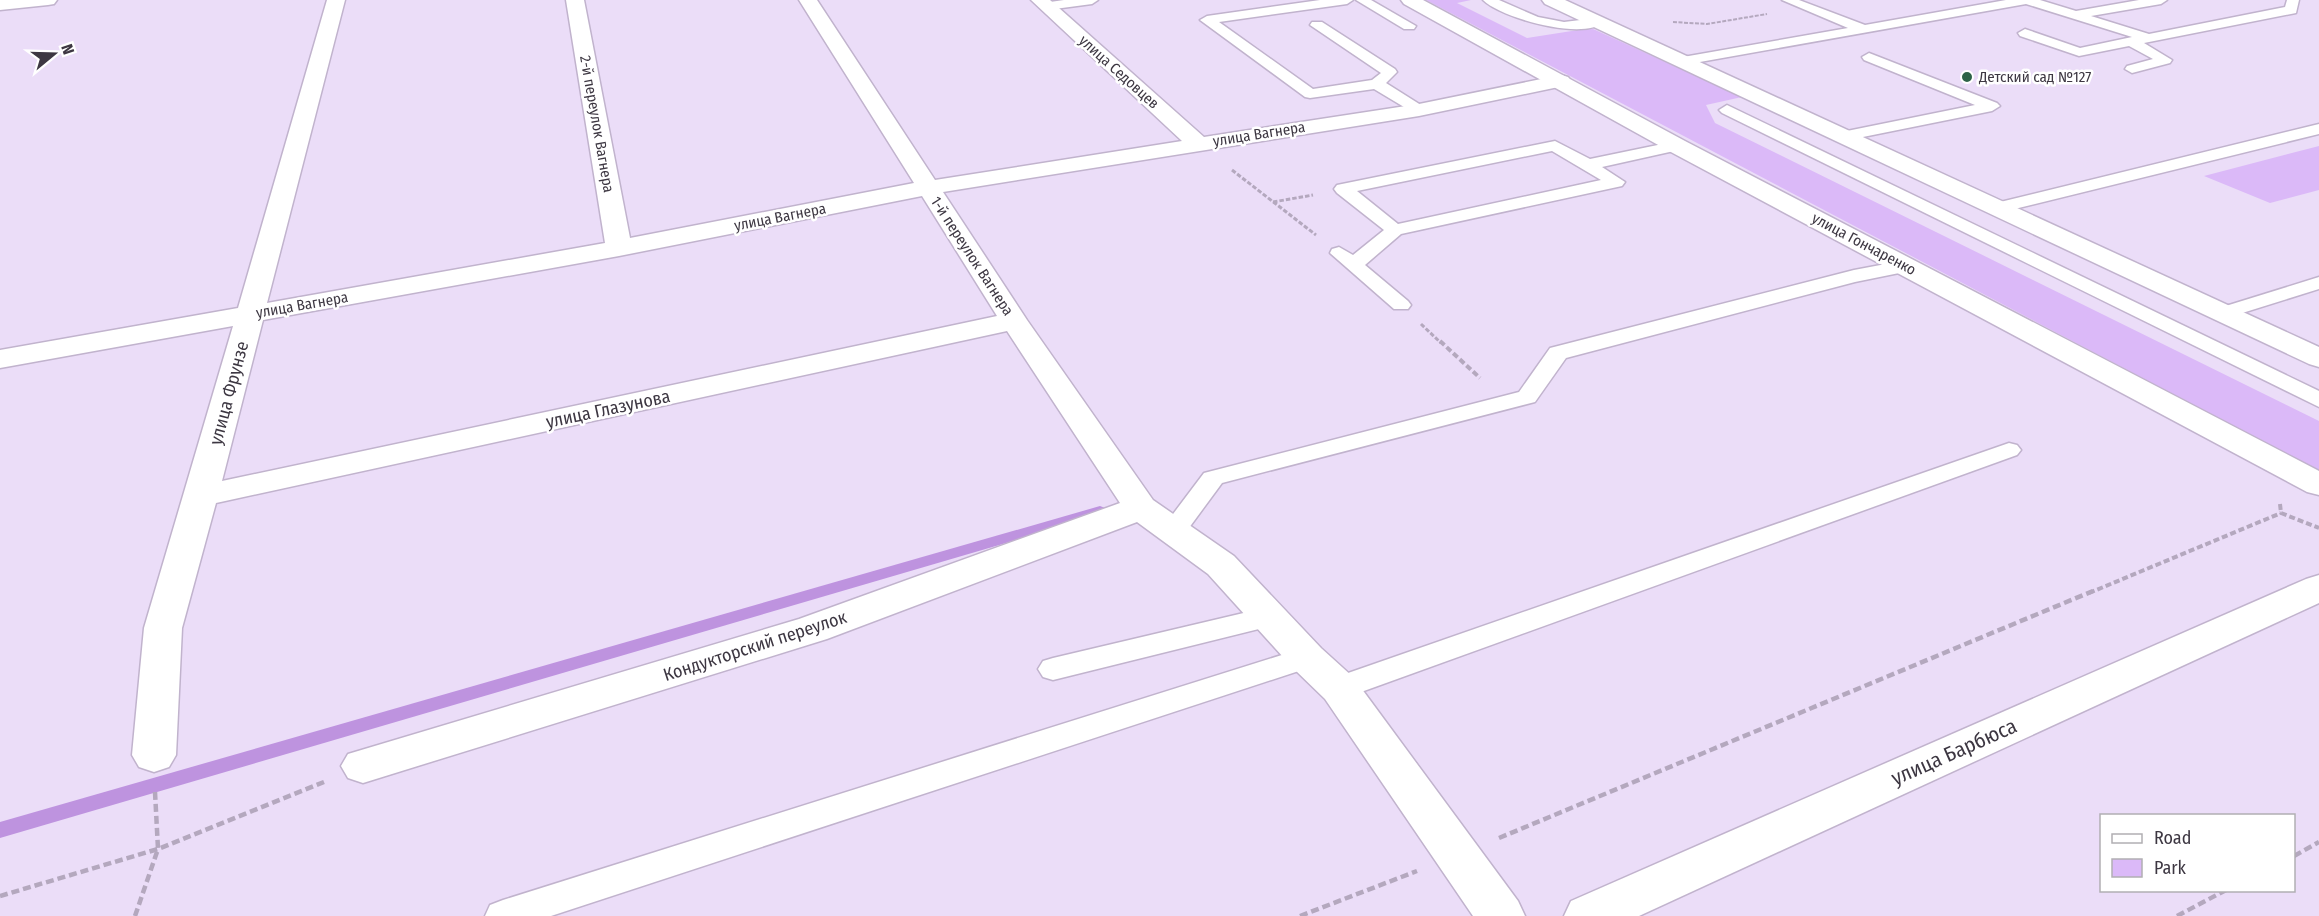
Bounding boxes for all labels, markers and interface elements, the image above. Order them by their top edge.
north arrow [24,24,84,84]
street label: улица Седовцев [1075,31,1163,113]
text: N [57,42,78,57]
street label: 2-й переулок Вагнера [576,54,618,194]
place label: Детский сад №127 [1978,68,2091,86]
marker: Детский сад №127 [1960,70,1974,84]
street label: улица Вагнера [1212,118,1306,150]
street label: 1-й переулок Вагнера [927,193,1017,319]
street label: улица Вагнера [733,199,827,235]
street label: улица Гончаренко [1809,209,1919,279]
street label: улица Вагнера [255,288,349,322]
street label: улица Фрунзе [205,339,253,447]
street label: улица Глазунова [544,385,672,433]
street label: Кондукторский переулок [661,606,850,686]
street label: улица Барбюса [1887,713,2021,791]
legend [2100,814,2295,892]
text: Road [2154,827,2191,849]
text: Park [2154,857,2187,879]

